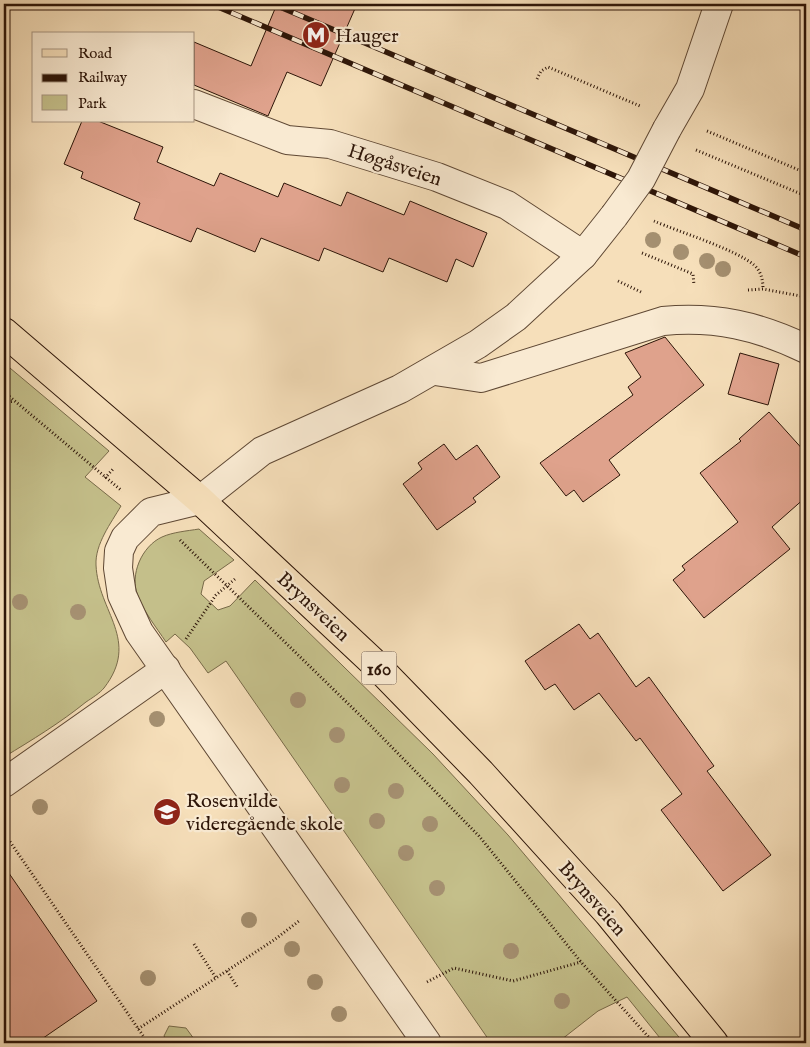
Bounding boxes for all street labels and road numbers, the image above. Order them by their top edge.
street label: Høgåsveien [344,139,445,192]
street label: Brynsveien [271,567,355,648]
road number: 160 [362,651,396,684]
street label: Brynsveien [553,856,631,942]

